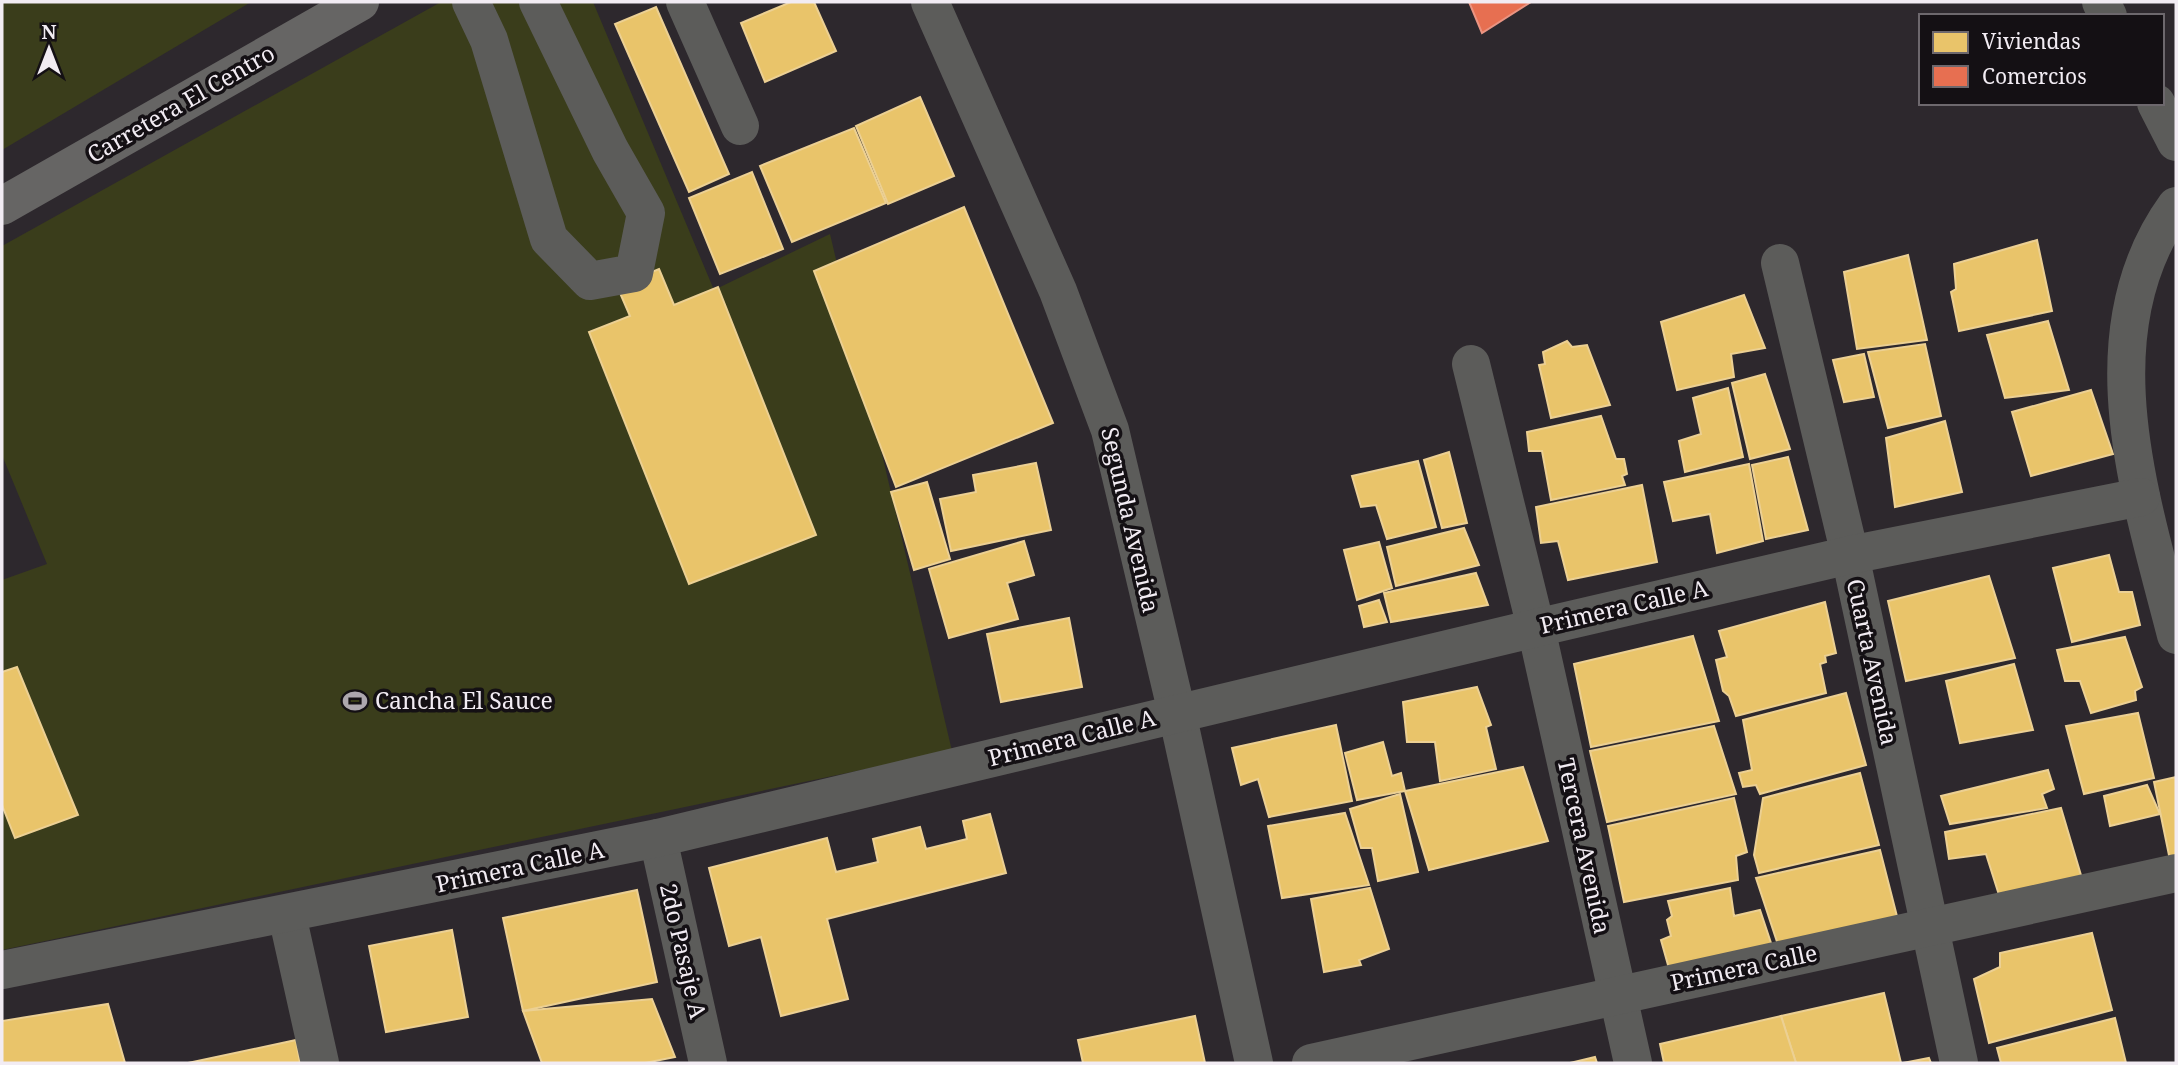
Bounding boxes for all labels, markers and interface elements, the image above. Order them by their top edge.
north arrow [14,14,84,84]
legend [1919,14,2164,105]
text: N [42,19,57,45]
text: Viviendas [1982,27,2081,55]
street label: Carretera El Centro [81,36,280,170]
text: Comercios [1982,62,2087,90]
street label: Segunda Avenida [1094,424,1168,616]
street label: Primera Calle A [1537,571,1712,641]
street label: Cuarta Avenida [1840,576,1906,748]
place label: Cancha El Sauce [375,684,553,716]
sports icon: Cancha El Sauce [341,687,369,715]
street label: Primera Calle A [985,701,1159,773]
street label: Tercera Avenida [1551,755,1619,937]
street label: Primera Calle A [433,832,608,899]
street label: 2do Pasaje A [653,880,715,1022]
street label: Primera Calle [1668,936,1820,998]

